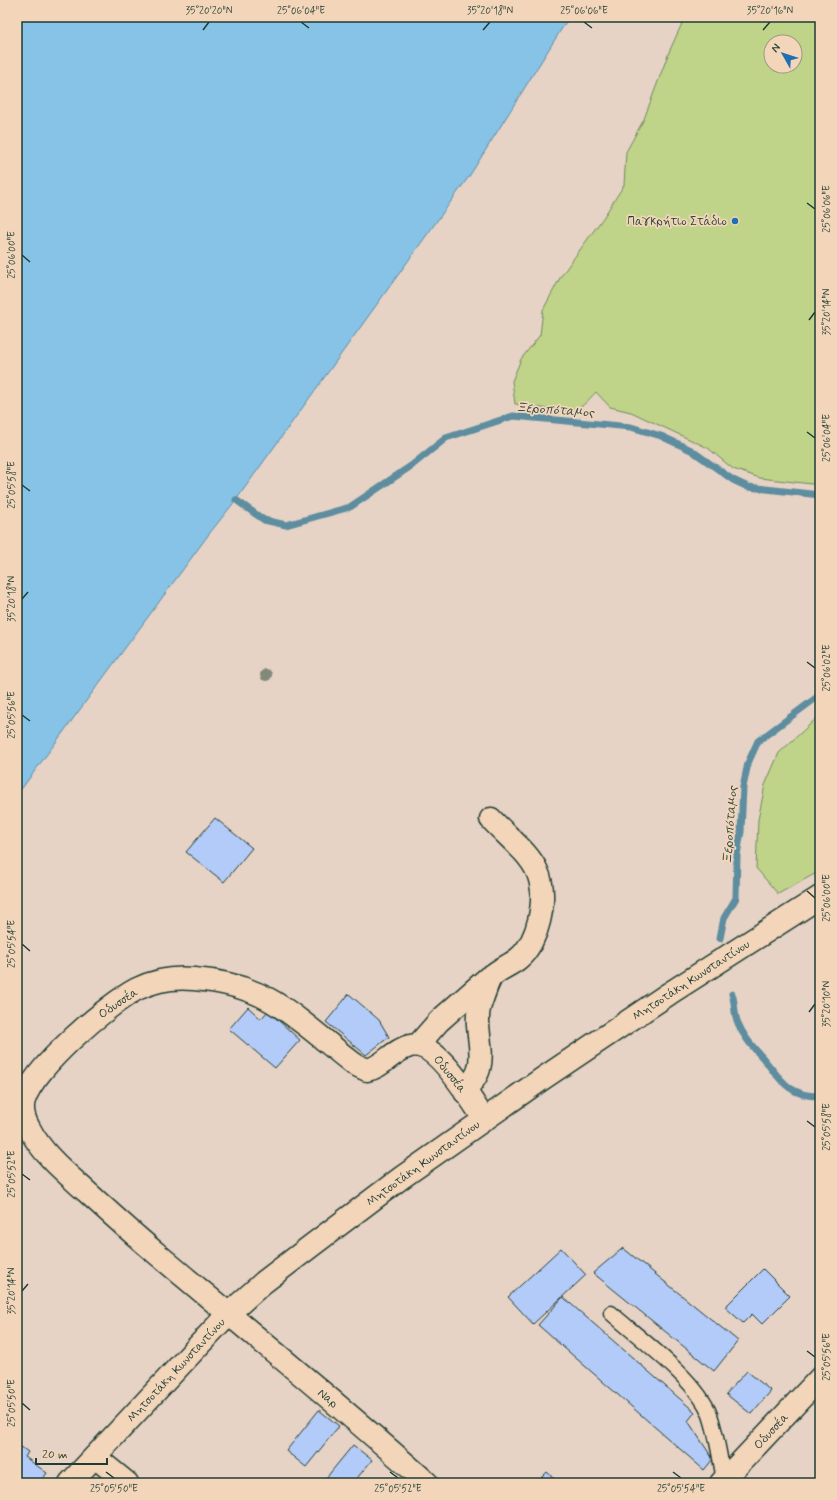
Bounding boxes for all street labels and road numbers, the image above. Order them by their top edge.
street label: Μητσοτάκη Κωνσταντίνου [630,937,754,1025]
street label: Οδυσσέα [95,984,142,1023]
street label: Οδυσσέα [429,1052,470,1097]
street label: Μητσοτάκη Κωνσταντίνου [363,1117,484,1211]
street label: Μητσοτάκη Κωνσταντίνου [124,1315,230,1426]
street label: Ναρ [314,1385,341,1412]
street label: Οδυσσέα [750,1409,793,1453]

